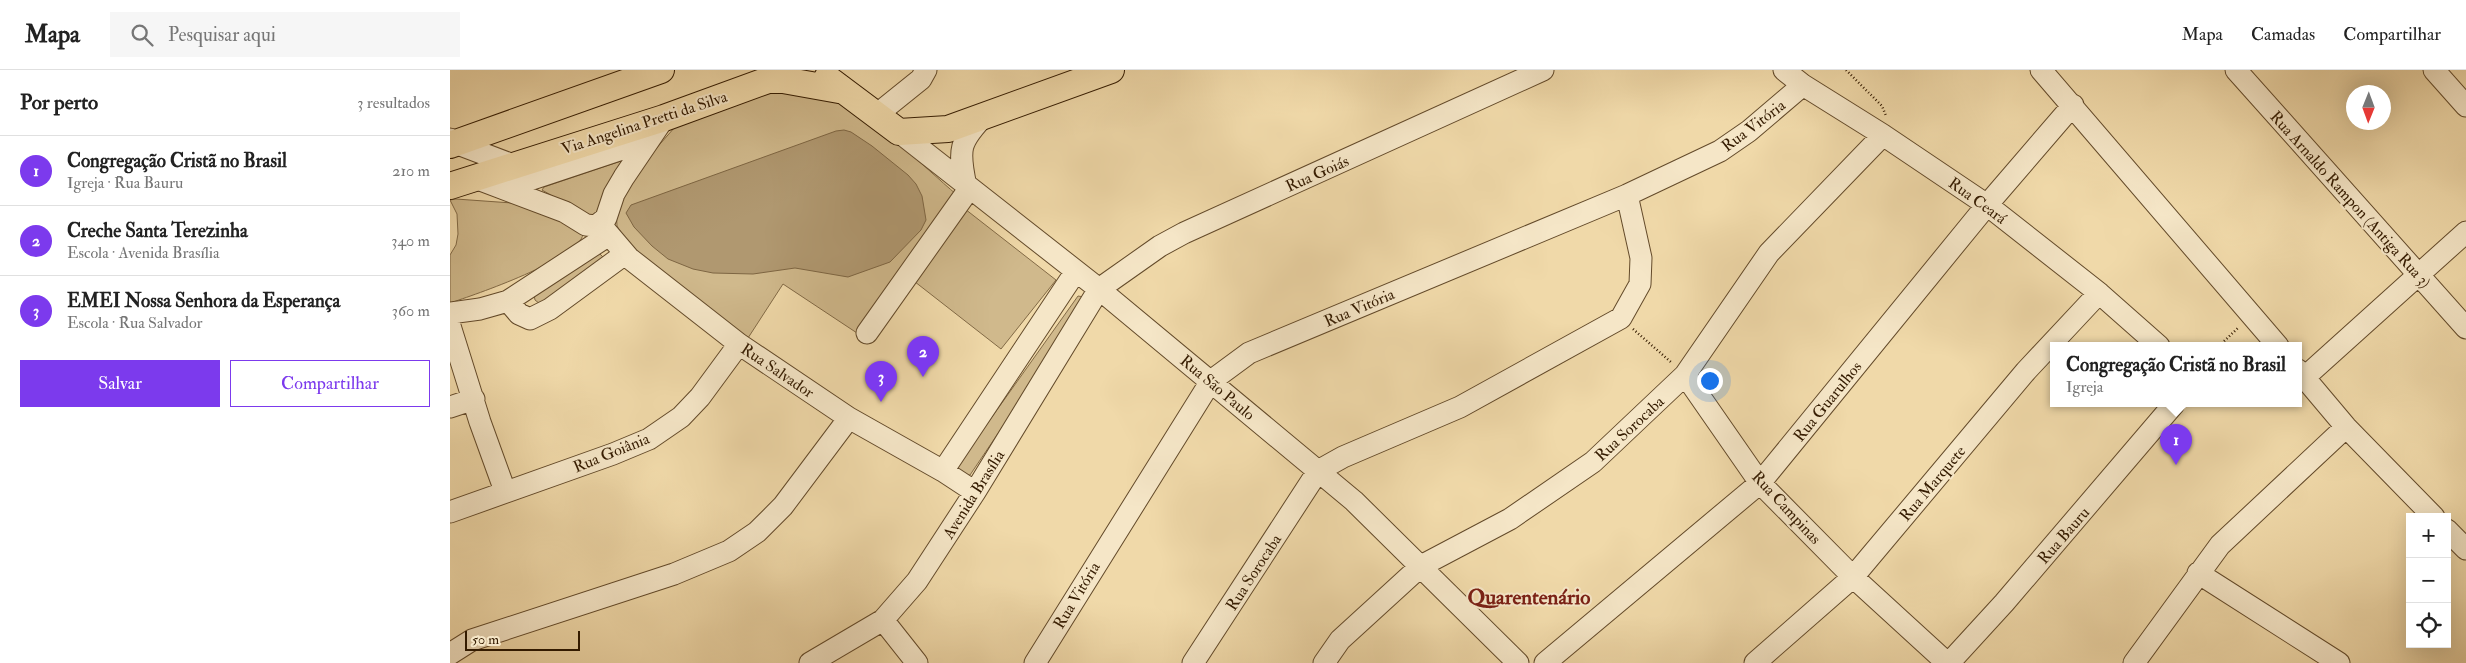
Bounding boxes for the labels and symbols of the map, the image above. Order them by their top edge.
north arrow [2346,85,2391,130]
street label: Via Angelina Pretti da Silva [559,87,730,159]
street label: Rua Vitória [1718,95,1790,156]
street label: Rua Arnaldo Rampon (Antiga Rua 3) [2265,107,2435,293]
street label: Rua Goiás [1283,151,1352,197]
street label: Rua Ceará [1944,173,2011,229]
street label: Rua Vitória [1321,284,1398,332]
pin: 2 [907,336,939,377]
street label: Rua Salvador [737,339,818,403]
street label: Rua São Paulo [1176,351,1259,425]
street label: Rua Guarulhos [1789,357,1866,446]
pin: 3 [865,361,897,402]
your location [1697,368,1723,394]
street label: Rua Sorocaba [1591,391,1669,466]
pin: 1 [2160,424,2192,465]
street label: Rua Goiânia [570,428,653,477]
street label: Rua Marquete [1895,441,1970,526]
street label: Avenida Brasília [938,446,1009,544]
street label: Rua Campinas [1747,467,1825,549]
street label: Rua Bauru [2034,503,2094,568]
street label: Rua Sorocaba [1222,530,1286,615]
street label: Rua Vitória [1049,558,1105,633]
district label: Quarentenário [1468,584,1590,611]
scale bar [465,628,580,651]

